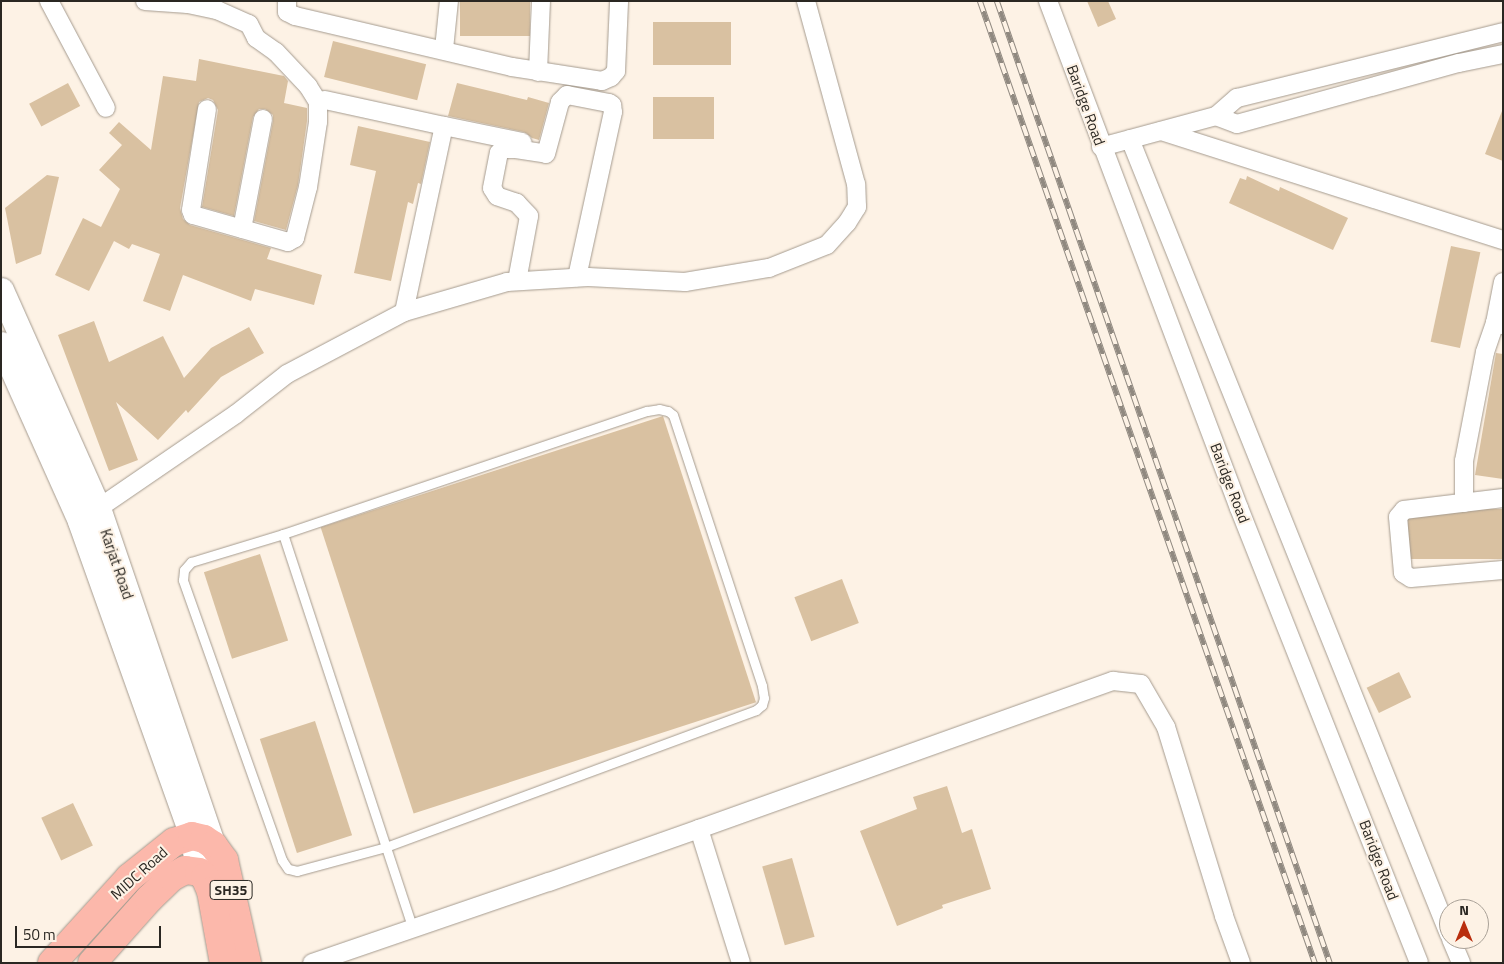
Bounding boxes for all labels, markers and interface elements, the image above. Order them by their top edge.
street label: Baridge Road [1063,62,1109,148]
street label: Baridge Road [1207,440,1253,526]
street label: Karjat Road [97,527,137,601]
street label: Baridge Road [1356,817,1402,903]
street label: MIDC Road [107,843,171,903]
road number: SH35 [208,878,254,902]
north arrow [1439,899,1489,949]
text: N [1459,899,1469,920]
scale bar [18,916,164,948]
text: 50 m [23,923,56,946]

